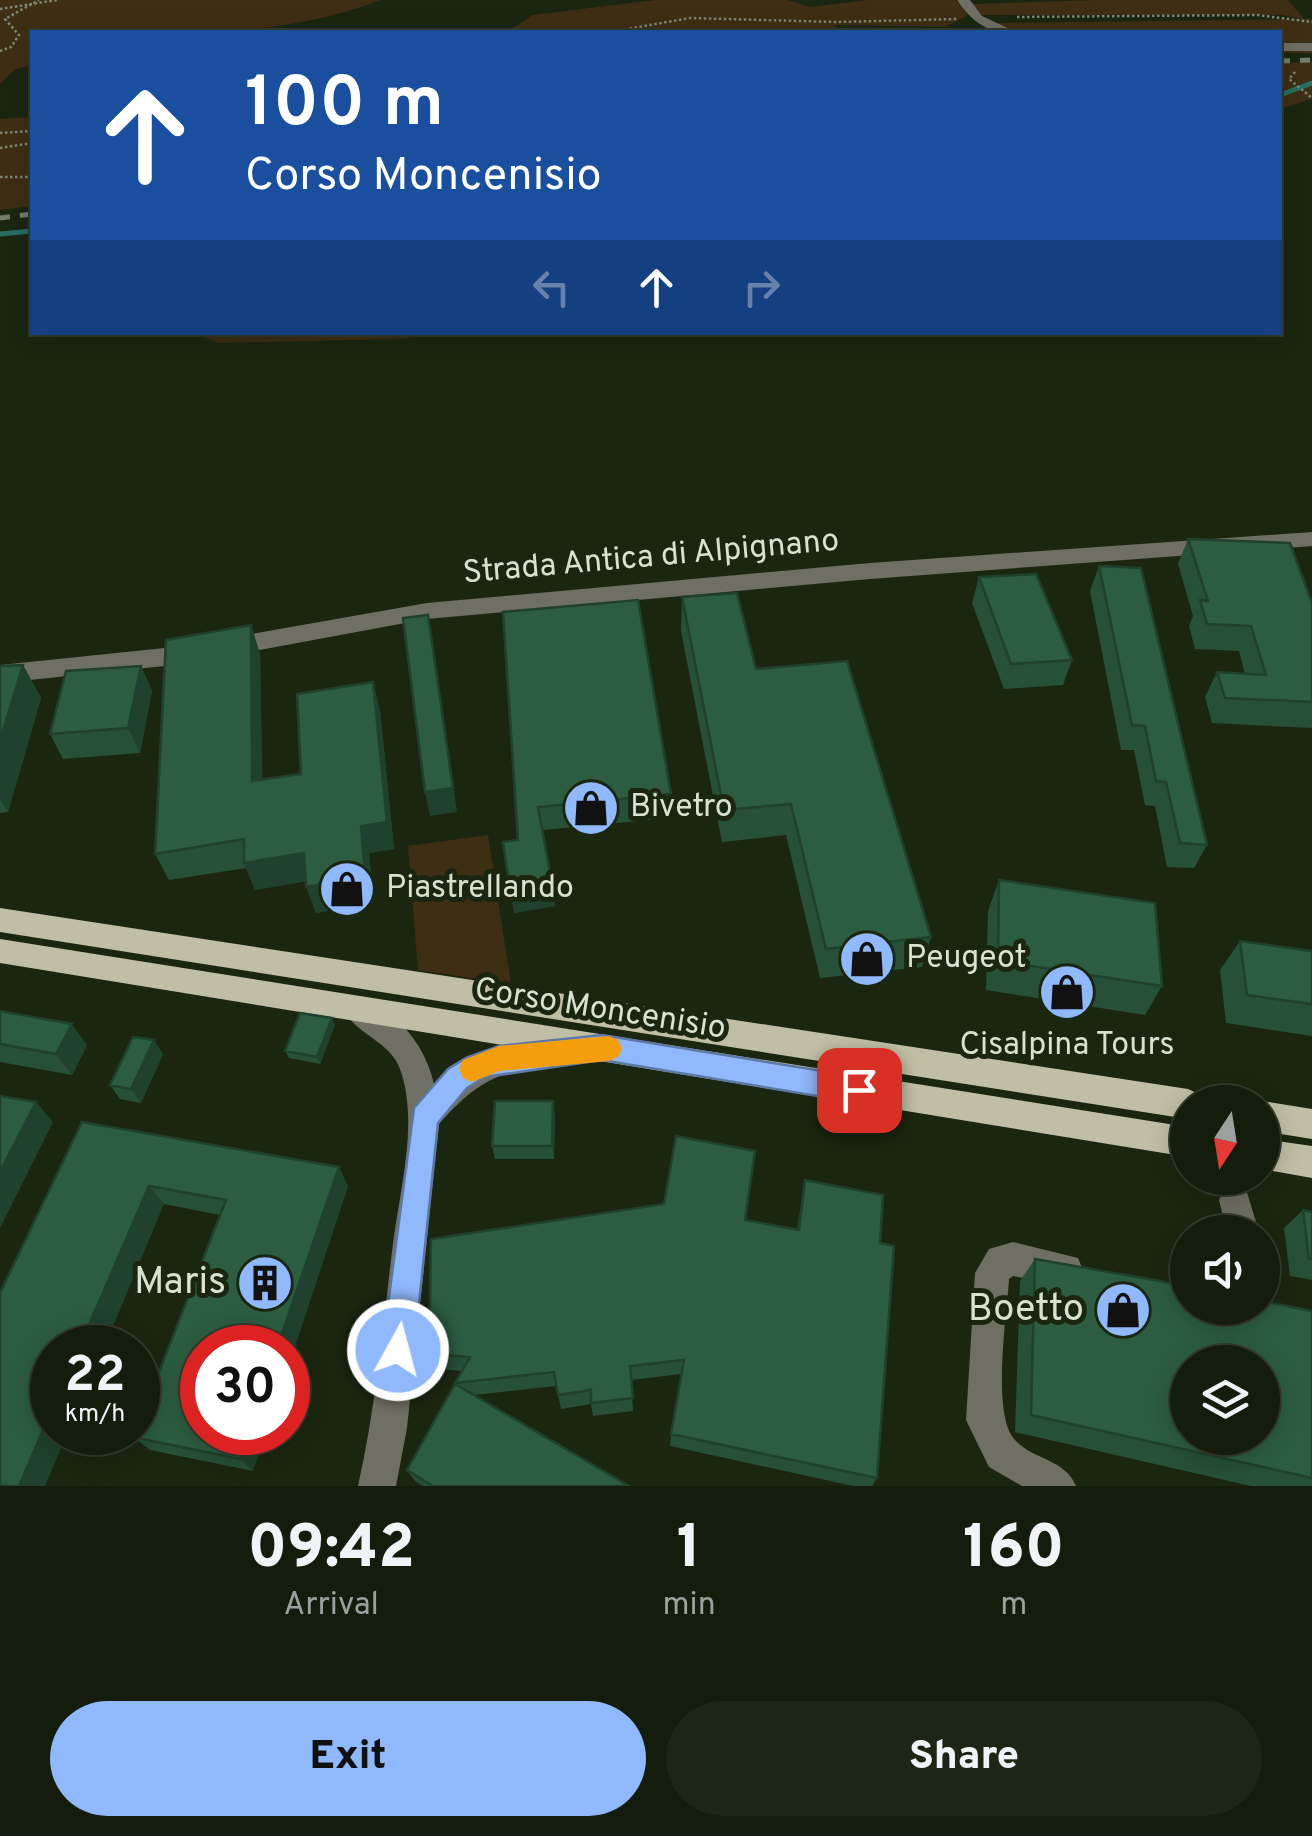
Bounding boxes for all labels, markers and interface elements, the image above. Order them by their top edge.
text: 100 m [245,62,444,151]
icon: ahead [80,70,210,200]
text: Corso Moncenisio [245,149,602,206]
icon: left [524,260,579,315]
icon: ahead [629,260,684,315]
icon: right [734,260,789,315]
street label: Strada Antica di Alpignano [461,522,841,594]
shop icon: Bivetro [561,778,621,838]
place label: Bivetro [630,788,733,828]
shop icon: Piastrellando [317,859,377,919]
place label: Piastrellando [386,869,574,909]
shop icon: Peugeot [837,929,897,989]
place label: Peugeot [906,939,1027,979]
shop icon: Cisalpina Tours [1037,962,1097,1022]
street label: Corso Moncenisio [472,970,728,1050]
place label: Cisalpina Tours [959,1026,1175,1066]
pin [817,1048,902,1133]
icon: arrive [832,1063,887,1118]
north arrow [1170,1085,1280,1195]
map controls [1170,1085,1280,1455]
button: sound [1170,1215,1280,1325]
building icon: Maris [235,1253,295,1313]
place label: Maris [134,1259,226,1308]
shop icon: Boetto [1093,1280,1153,1340]
place label: Boetto [968,1286,1084,1335]
position arrow [346,1298,450,1402]
speed limit sign: 30 [180,1325,310,1455]
button: layers [1170,1345,1280,1455]
text: 22 [64,1346,126,1409]
text: km/h [65,1399,125,1431]
text: 09:42 [247,1513,415,1589]
text: 1 [677,1513,701,1589]
text: 160 [963,1513,1065,1589]
text: Arrival [284,1586,379,1626]
text: min [662,1586,716,1626]
text: m [1000,1586,1027,1626]
button: Exit [50,1701,646,1816]
button: Share [666,1701,1262,1816]

